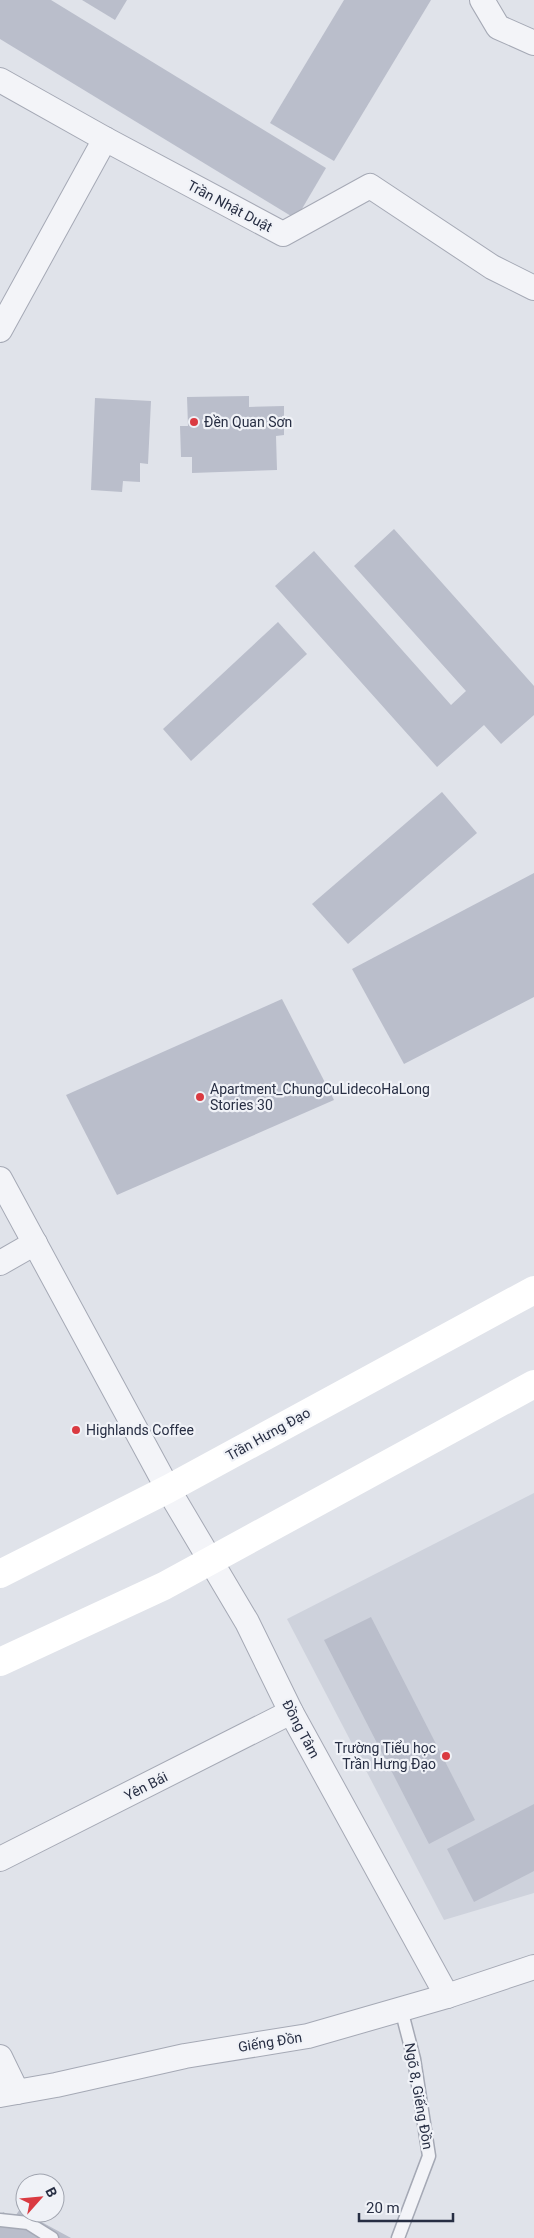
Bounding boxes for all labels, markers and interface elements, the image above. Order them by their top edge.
street label: Trần Nhật Duật [185,177,275,235]
place label: Đền Quan Sơn [204,414,292,430]
marker: Đền Quan Sơn [188,416,200,428]
place label: Apartment_ChungCuLidecoHaLong Stories 30 [210,1081,430,1113]
marker: Apartment_ChungCuLidecoHaLong Stories 30 [194,1091,206,1103]
street label: Trần Hưng Đạo [223,1404,313,1464]
place label: Highlands Coffee [86,1422,194,1438]
marker: Highlands Coffee [70,1424,82,1436]
street label: Đồng Tâm [279,1697,323,1761]
place label: Trường Tiểu học Trần Hưng Đạo [335,1740,436,1772]
marker: Trường Tiểu học Trần Hưng Đạo [440,1750,452,1762]
street label: Yên Bái [122,1768,170,1804]
street label: Giếng Đồn [237,2029,303,2055]
street label: Ngõ 8, Giếng Đồn [402,2041,436,2151]
north arrow [15,2173,65,2223]
text: B [42,2184,61,2200]
scale bar [359,2190,453,2222]
text: 20 m [366,2199,400,2217]

